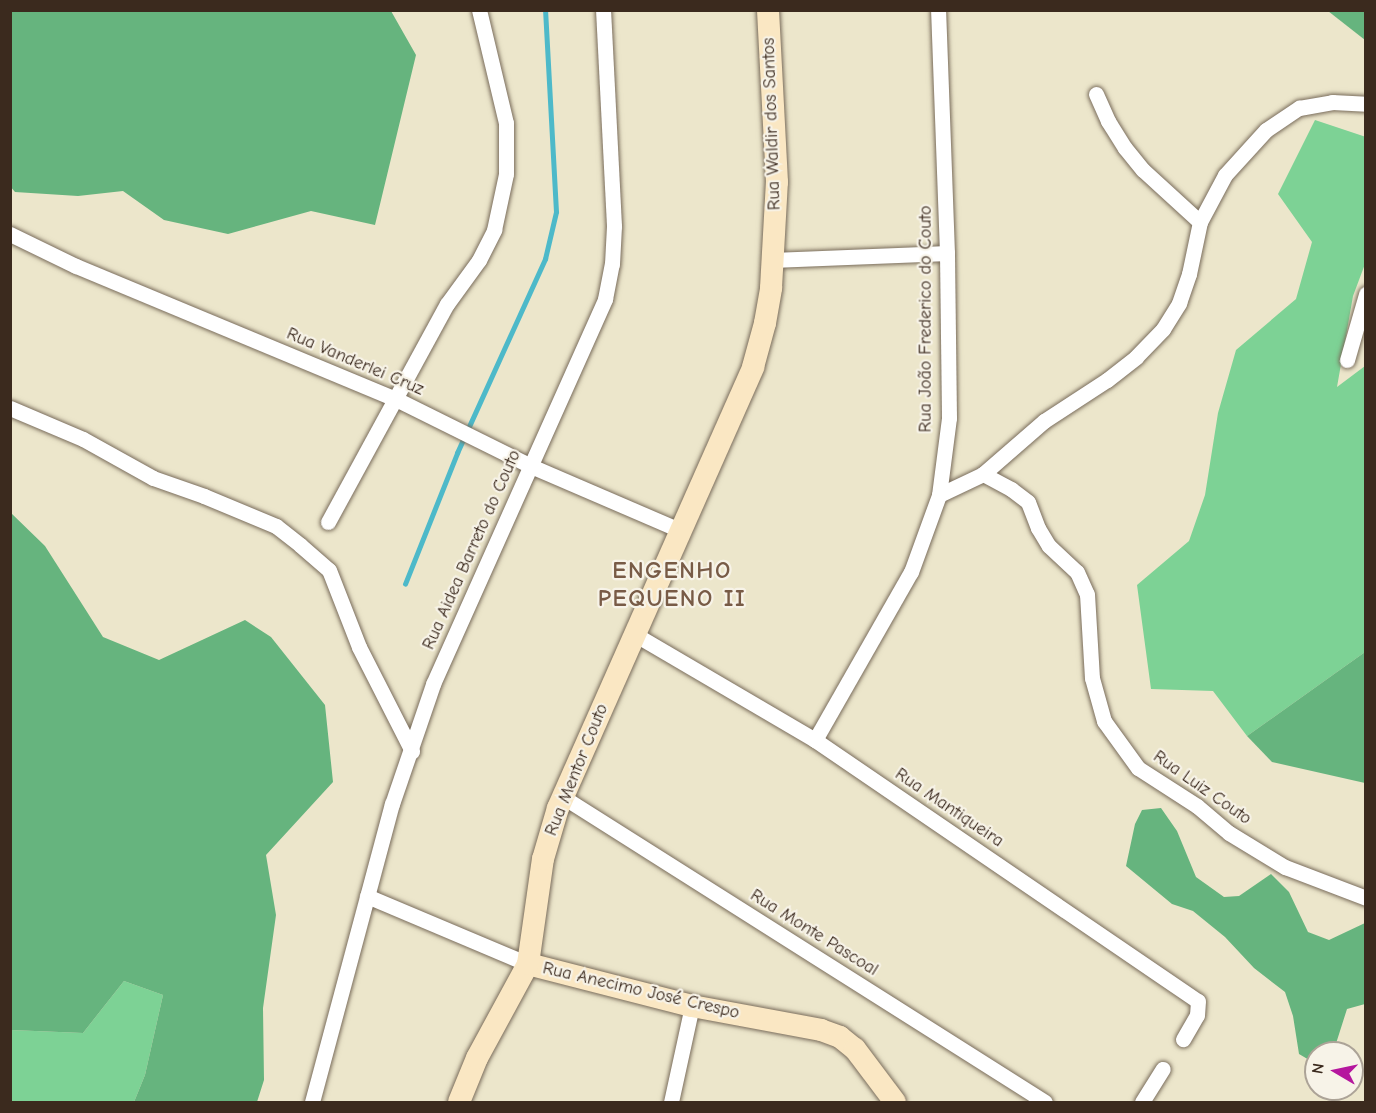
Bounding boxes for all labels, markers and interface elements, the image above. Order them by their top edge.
street label: Rua Waldir dos Santos [758,37,786,211]
street label: Rua João Frederico do Couto [915,206,937,432]
street label: Rua Vanderlei Cruz [283,323,427,401]
street label: Rua Aidea Barreto do Couto [418,447,526,653]
district label: ENGENHO PEQUENO II [598,557,746,613]
street label: Rua Mentor Couto [541,701,613,839]
street label: Rua Luiz Couto [1149,746,1255,830]
street label: Rua Mantiqueira [891,764,1007,852]
street label: Rua Monte Pascoal [746,885,882,981]
street label: Rua Anecimo José Crespo [540,958,742,1024]
north arrow [1304,1041,1364,1101]
text: N [1308,1062,1328,1075]

